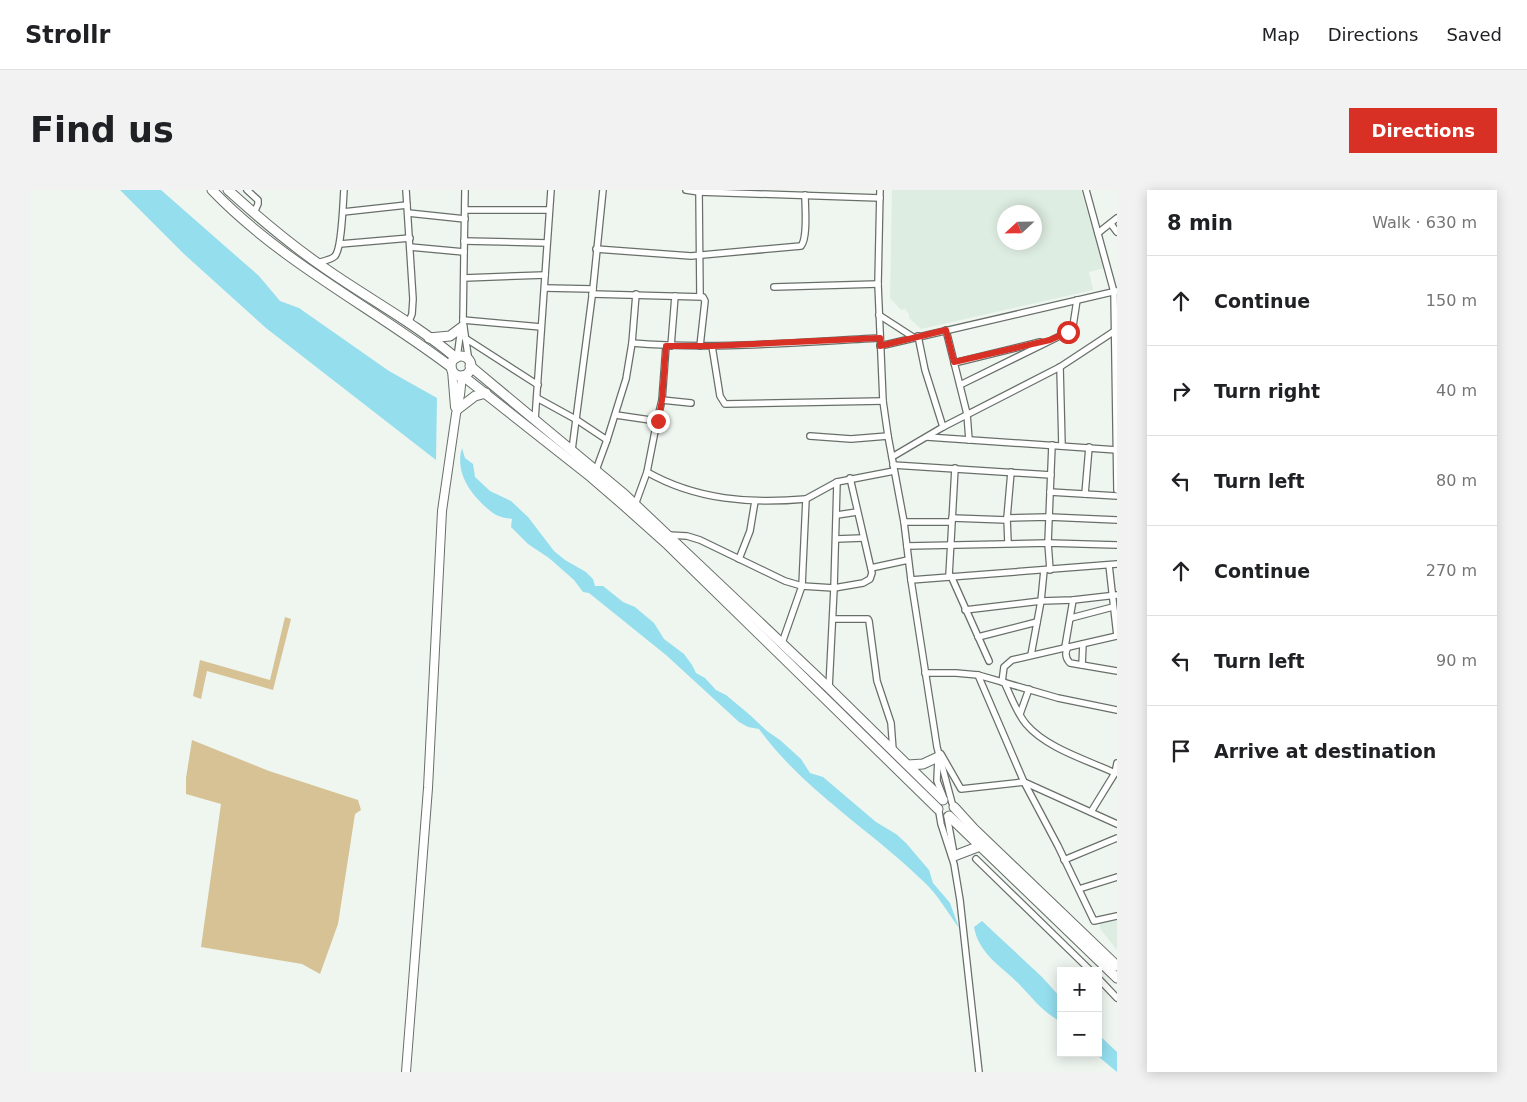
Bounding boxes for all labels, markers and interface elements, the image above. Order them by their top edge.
text: Strollr [25,21,110,49]
text: Map [1262,24,1300,45]
text: Directions [1328,24,1418,45]
text: Saved [1446,24,1502,45]
button: Directions [1349,108,1497,153]
text: Find us [30,110,174,150]
north arrow [997,205,1042,250]
text: 8 min [1167,211,1233,235]
text: Walk · 630 m [1372,213,1477,232]
icon: ahead [1167,287,1195,315]
text: Continue [1214,290,1310,312]
text: 150 m [1426,291,1477,310]
route start [1057,321,1080,344]
icon: right [1167,377,1195,405]
text: Turn right [1214,380,1320,402]
text: 40 m [1436,381,1477,400]
route end [647,410,670,433]
icon: left [1167,467,1195,495]
text: Turn left [1214,470,1305,492]
text: 80 m [1436,471,1477,490]
icon: ahead [1167,557,1195,585]
text: Continue [1214,560,1310,582]
text: 270 m [1426,561,1477,580]
icon: left [1167,647,1195,675]
text: Turn left [1214,650,1305,672]
text: 90 m [1436,651,1477,670]
icon: arrive [1167,737,1195,765]
text: Arrive at destination [1214,740,1436,762]
map controls [1057,967,1102,1057]
button: + [1057,967,1102,1012]
button: − [1057,1012,1102,1057]

